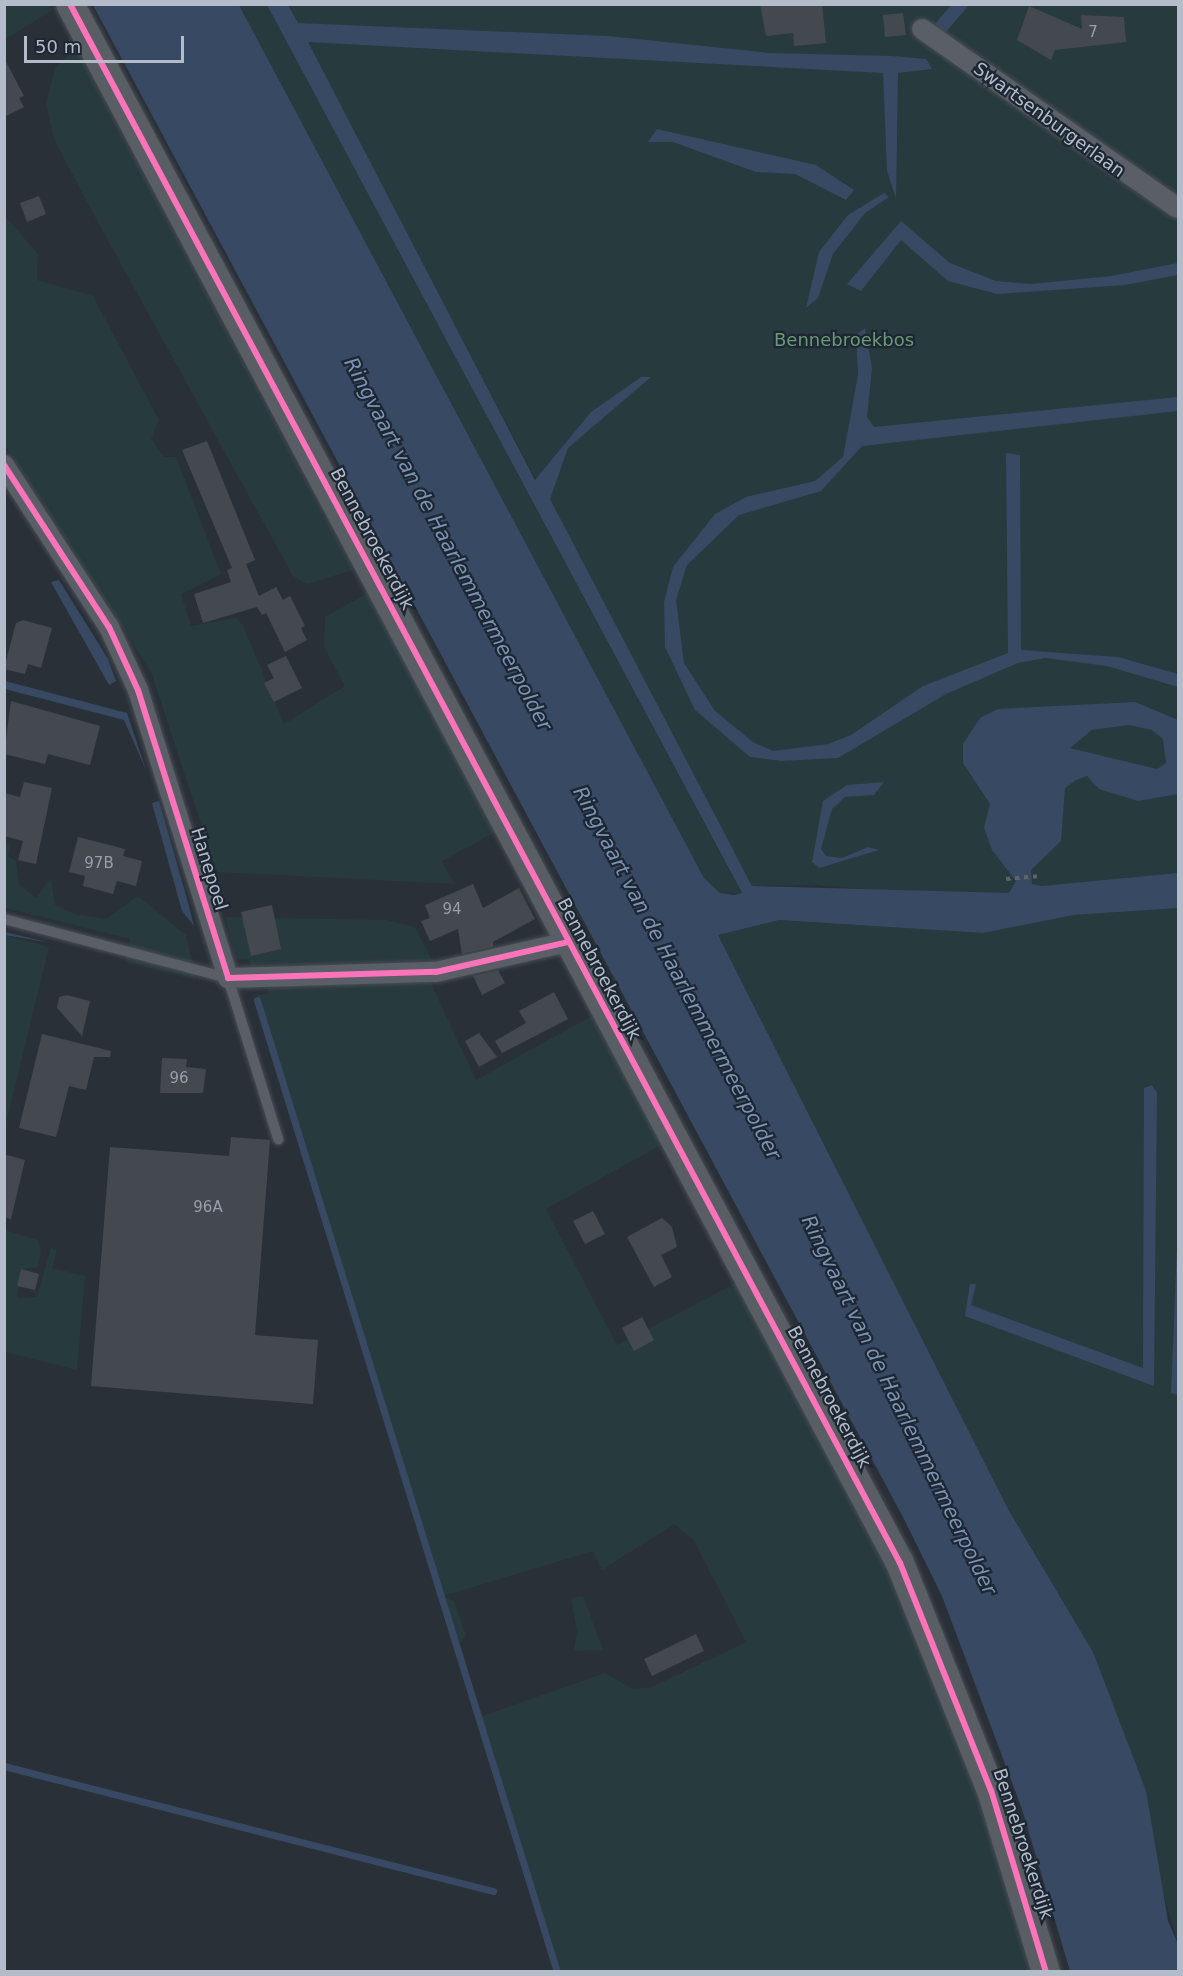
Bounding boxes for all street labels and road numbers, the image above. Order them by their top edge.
street label: Swartsenburgerlaan [969,58,1129,182]
street label: Bennebroekerdijk [325,464,419,614]
street label: Hanepoel [186,825,232,913]
street label: Bennebroekerdijk [552,894,646,1044]
street label: Bennebroekerdijk [782,1322,876,1472]
street label: Bennebroekerdijk [988,1766,1058,1922]

